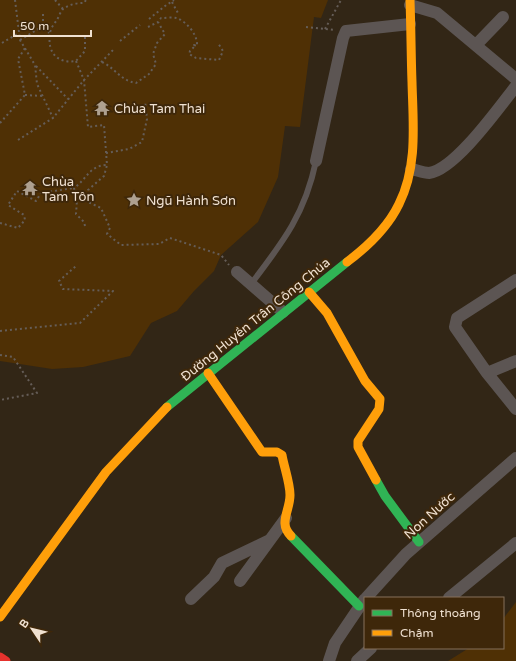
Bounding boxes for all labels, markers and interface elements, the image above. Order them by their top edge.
scale bar [14,12,91,38]
text: 50 m [20,19,49,33]
temple icon: Chùa Tam Thai [93,99,111,117]
place label: Chùa Tam Thai [114,101,205,117]
place label: Chùa Tam Tôn [42,174,94,205]
temple icon: Chùa Tam Tôn [21,179,39,197]
place icon: Ngũ Hành Sơn [125,191,143,209]
place label: Ngũ Hành Sơn [146,193,236,209]
street label: Đường Huyền Trân Công Chúa [178,255,333,385]
street label: Non Nước [401,489,458,543]
legend [364,597,504,649]
text: Thông thoáng [400,606,481,620]
north arrow [12,609,52,649]
text: B [17,616,32,630]
text: Chậm [400,626,433,640]

